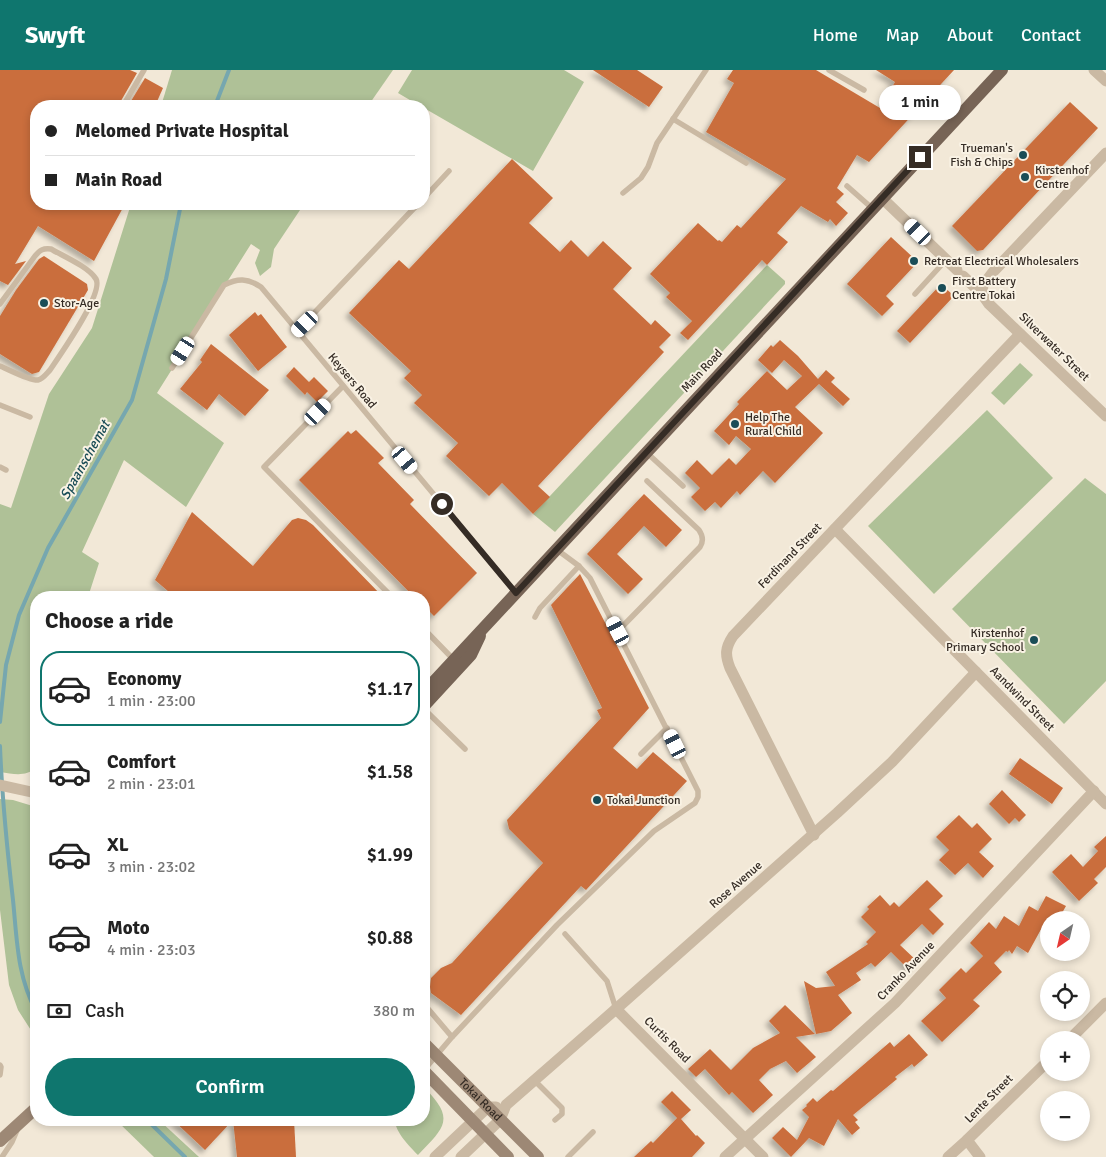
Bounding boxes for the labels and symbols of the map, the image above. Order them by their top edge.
callout: 1 min [879,84,961,119]
place label: Trueman's Fish & Chips [950,141,1013,170]
route end [909,146,931,168]
marker: Trueman's Fish & Chips [1017,149,1029,161]
place label: Kirstenhof Centre [1035,163,1089,192]
marker: Kirstenhof Centre [1019,171,1031,183]
car [901,216,934,248]
place label: Retreat Electrical Wholesalers [924,254,1079,269]
marker: Retreat Electrical Wholesalers [908,255,920,267]
place label: First Battery Centre Tokai [952,274,1016,303]
marker: First Battery Centre Tokai [936,282,948,294]
place label: Stor-Age [54,296,99,311]
marker: Stor-Age [38,297,50,309]
car [288,308,321,340]
street label: Silverwater Street [1016,310,1092,384]
car [168,334,197,368]
street label: Main Road [678,346,726,396]
street label: Keysers Road [325,350,379,412]
car [302,396,333,428]
place label: Help The Rural Child [745,410,802,439]
water label: Spaanschemat [56,416,115,502]
marker: Help The Rural Child [729,418,741,430]
car [389,444,420,476]
route start [431,493,453,515]
street label: Ferdinand Street [755,520,825,592]
car [604,614,631,648]
place label: Kirstenhof Primary School [946,626,1025,655]
marker: Kirstenhof Primary School [1028,634,1040,646]
street label: Aandwind Street [987,664,1057,734]
car [661,727,688,761]
place label: Tokai Junction [607,793,681,808]
marker: Tokai Junction [591,794,603,806]
street label: Rose Avenue [707,858,765,912]
north arrow [1040,911,1090,961]
street label: Cranko Avenue [874,938,938,1004]
street label: Curtis Road [641,1014,693,1066]
street label: Lente Street [962,1072,1016,1126]
street label: Tokai Road [456,1075,505,1124]

